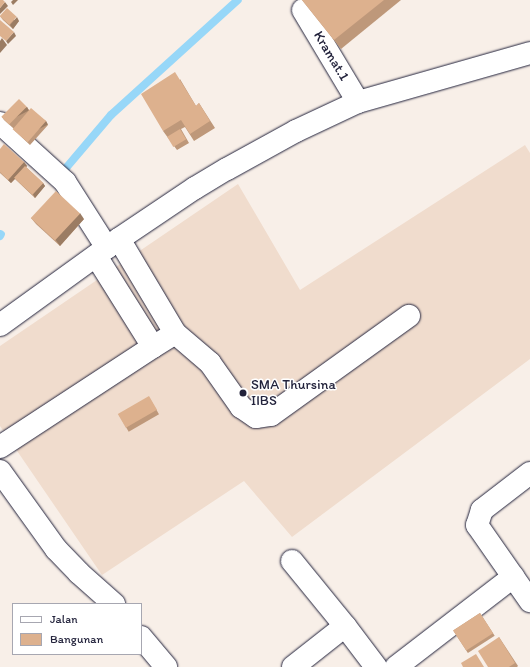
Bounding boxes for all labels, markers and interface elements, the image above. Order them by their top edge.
street label: Kramat.1 [310,28,352,84]
place label: SMA Thursina IIBS [251,377,336,410]
marker: SMA Thursina IIBS [238,388,248,398]
legend [12,603,142,655]
text: Jalan [50,612,78,626]
text: Bangunan [50,632,103,646]

